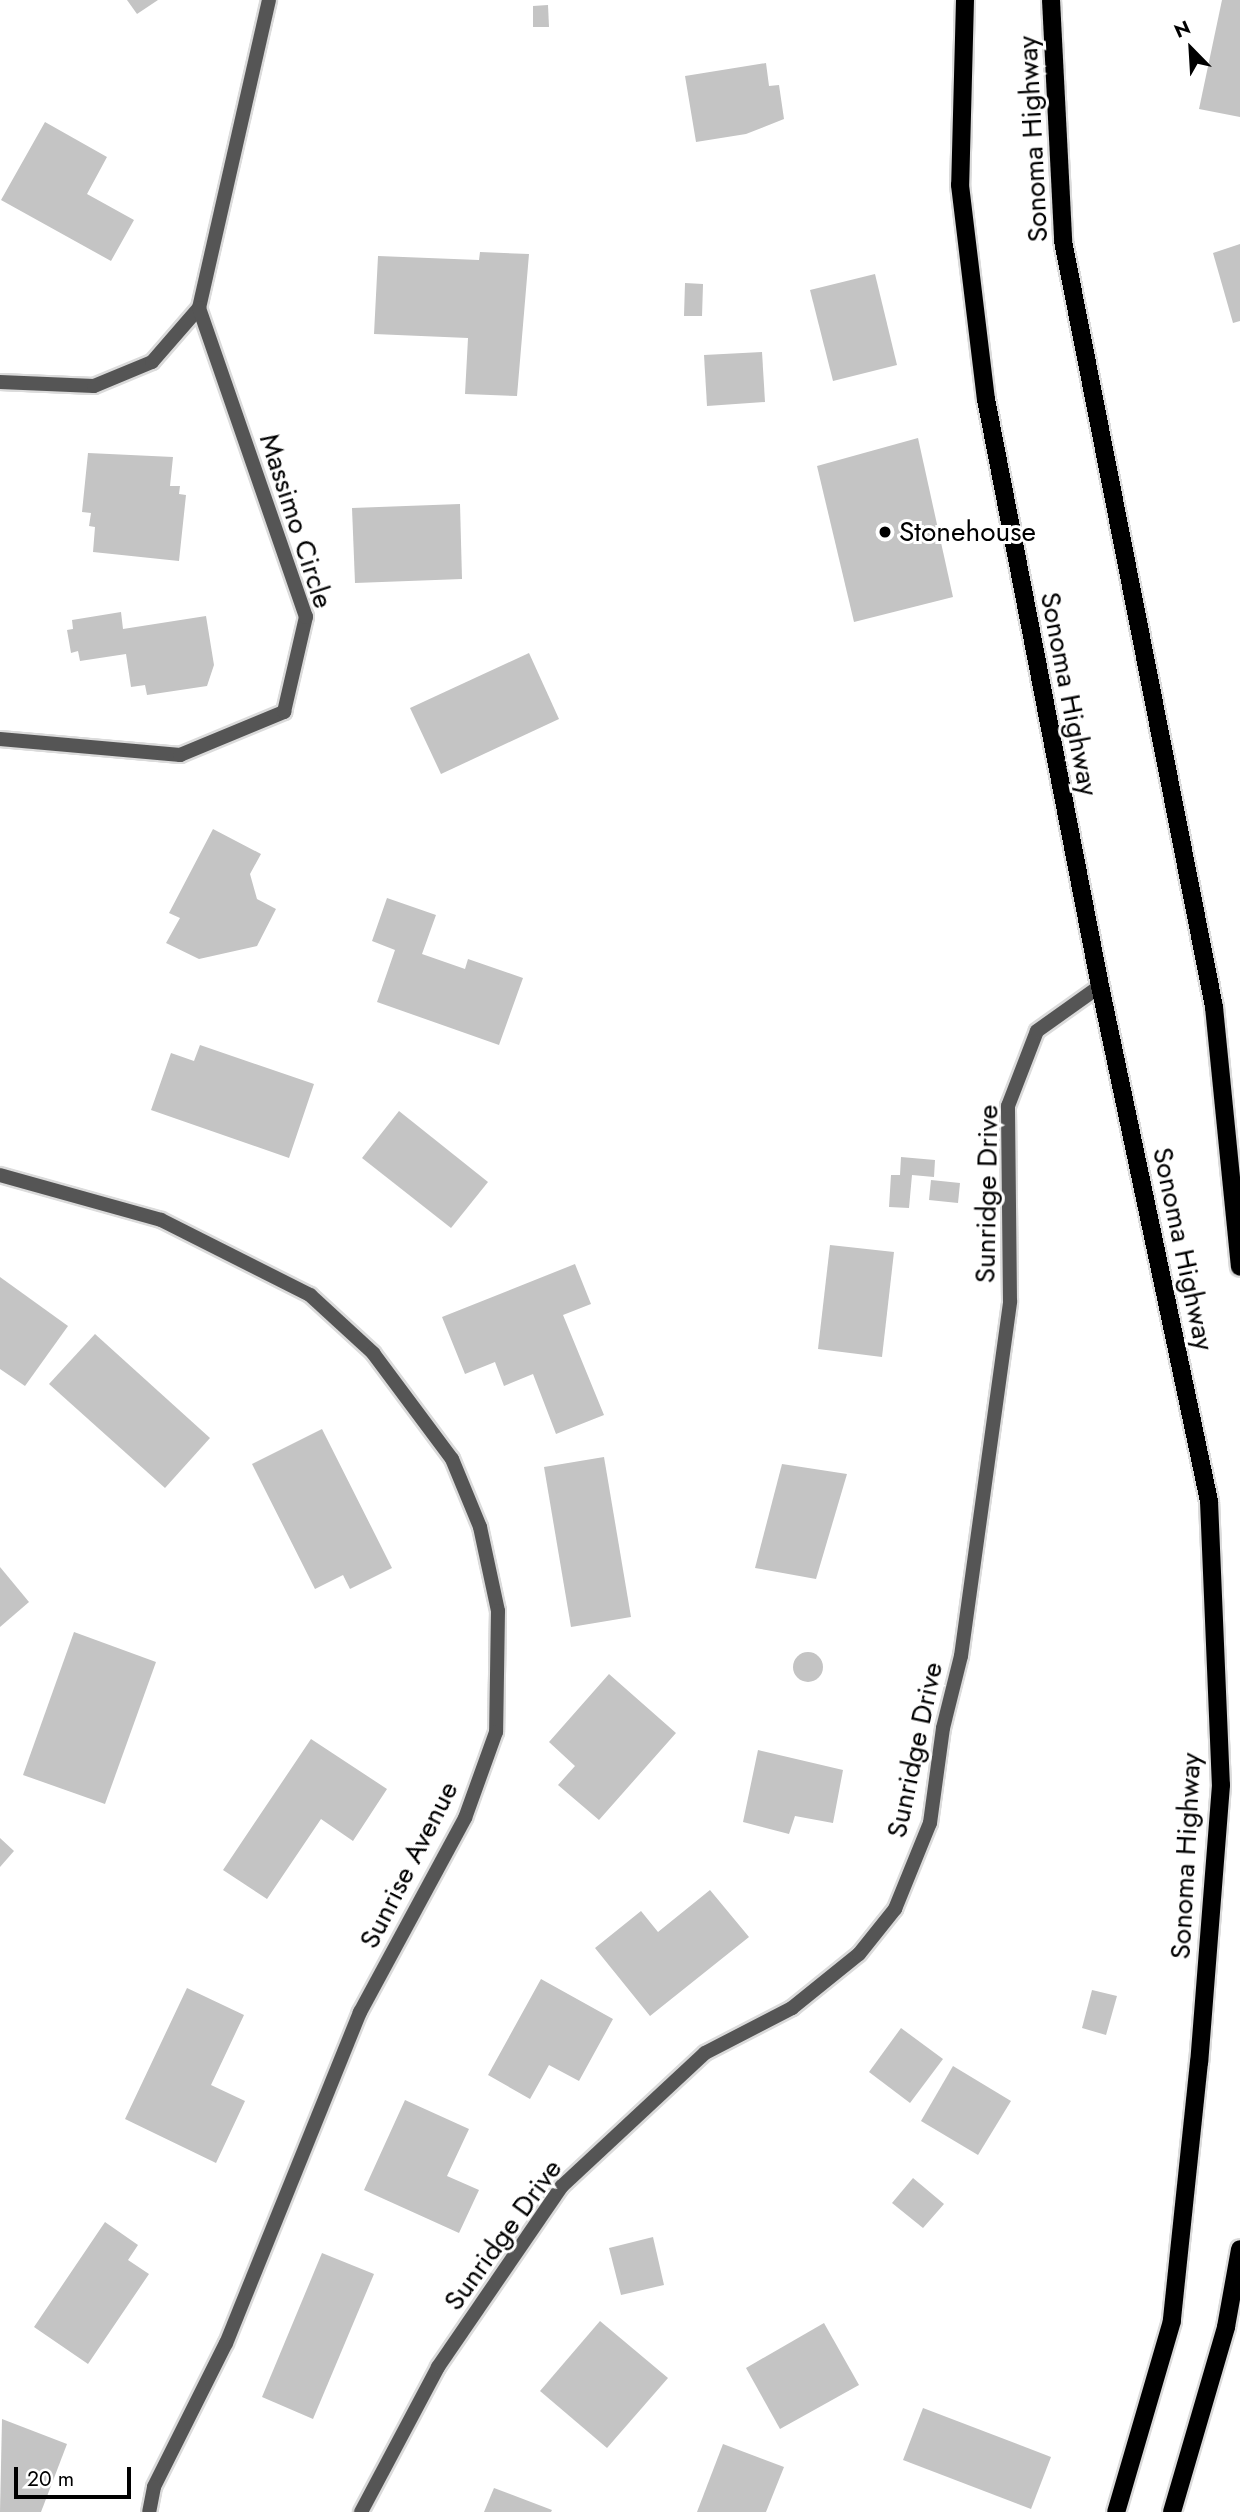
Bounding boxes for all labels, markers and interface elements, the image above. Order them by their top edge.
north arrow [1156,14,1226,84]
text: N [1170,14,1195,45]
street label: Sonoma Highway [1011,35,1055,243]
street label: Massimo Circle [252,430,340,612]
place label: Stonehouse [899,515,1036,549]
marker: Stonehouse [877,524,893,540]
street label: Sonoma Highway [1033,589,1105,799]
street label: Sunridge Drive [969,1104,1005,1284]
street label: Sonoma Highway [1145,1144,1221,1354]
street label: Sunridge Drive [880,1659,950,1841]
street label: Sonoma Highway [1164,1752,1208,1960]
street label: Sunrise Avenue [353,1776,465,1954]
street label: Sunridge Drive [437,2153,569,2317]
scale bar [18,2452,135,2496]
text: 20 m [27,2464,74,2494]

